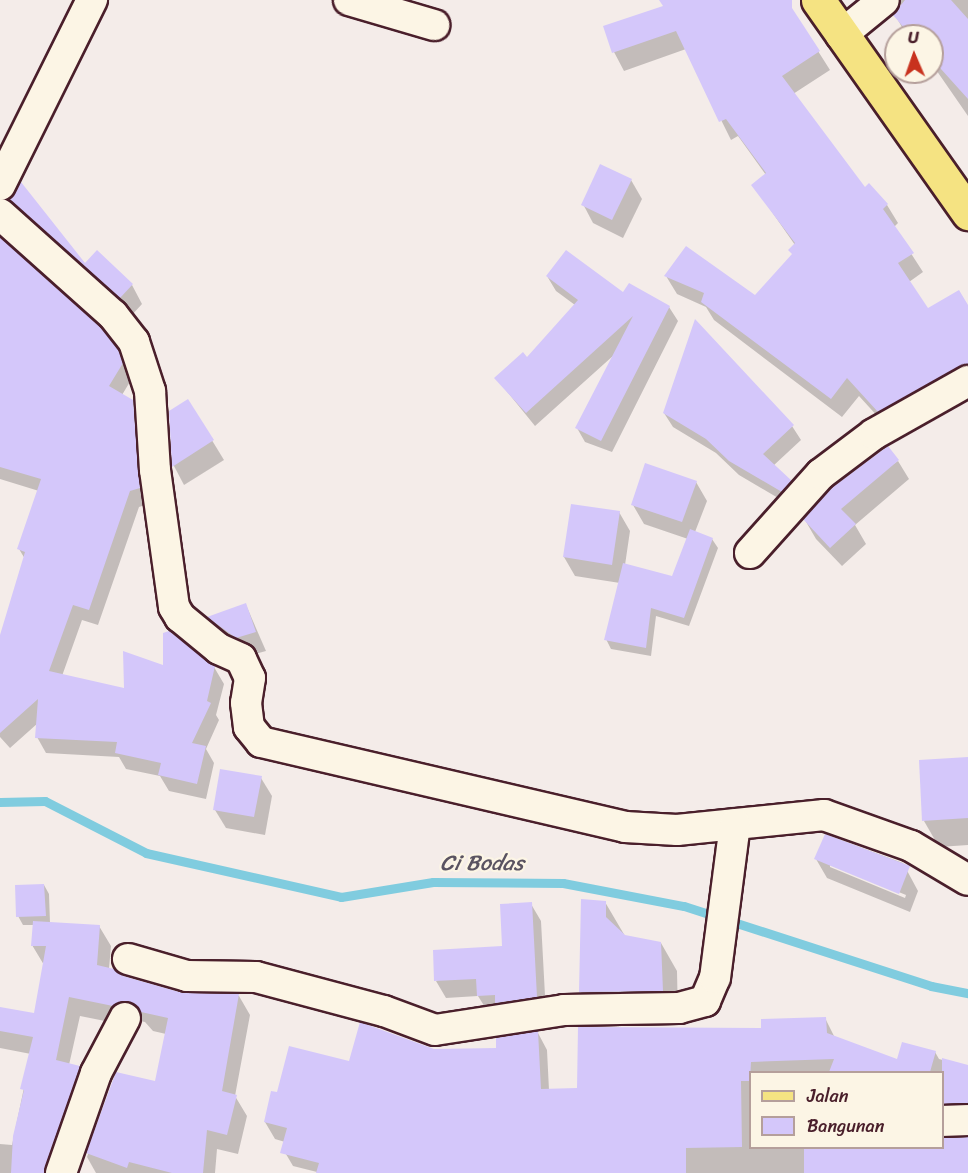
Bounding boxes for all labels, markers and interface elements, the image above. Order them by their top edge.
text: U [908,23,919,52]
north arrow [884,24,944,84]
water label: Ci Bodas [440,850,524,876]
legend [749,1071,944,1149]
text: Jalan [807,1080,848,1112]
text: Bangunan [807,1110,884,1142]

